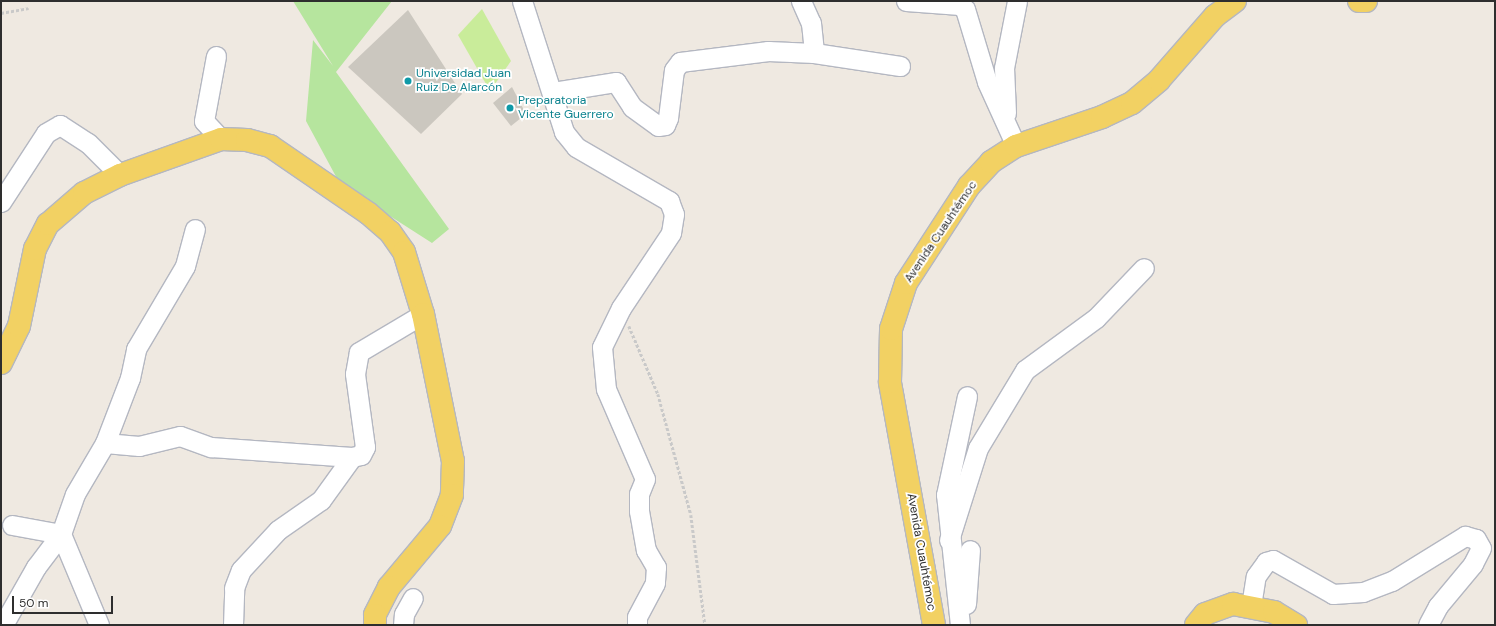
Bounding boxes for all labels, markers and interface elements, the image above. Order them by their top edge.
place label: Universidad Juan Ruiz De Alarcón [416,67,511,95]
marker: Universidad Juan Ruiz De Alarcón [403,76,413,86]
place label: Preparatoria Vicente Guerrero [518,94,614,122]
marker: Preparatoria Vicente Guerrero [505,103,515,113]
street label: Avenida Cuauhtémoc [902,179,980,285]
street label: Avenida Cuauhtémoc [904,492,938,612]
scale bar [14,588,115,614]
text: 50 m [19,595,48,611]

